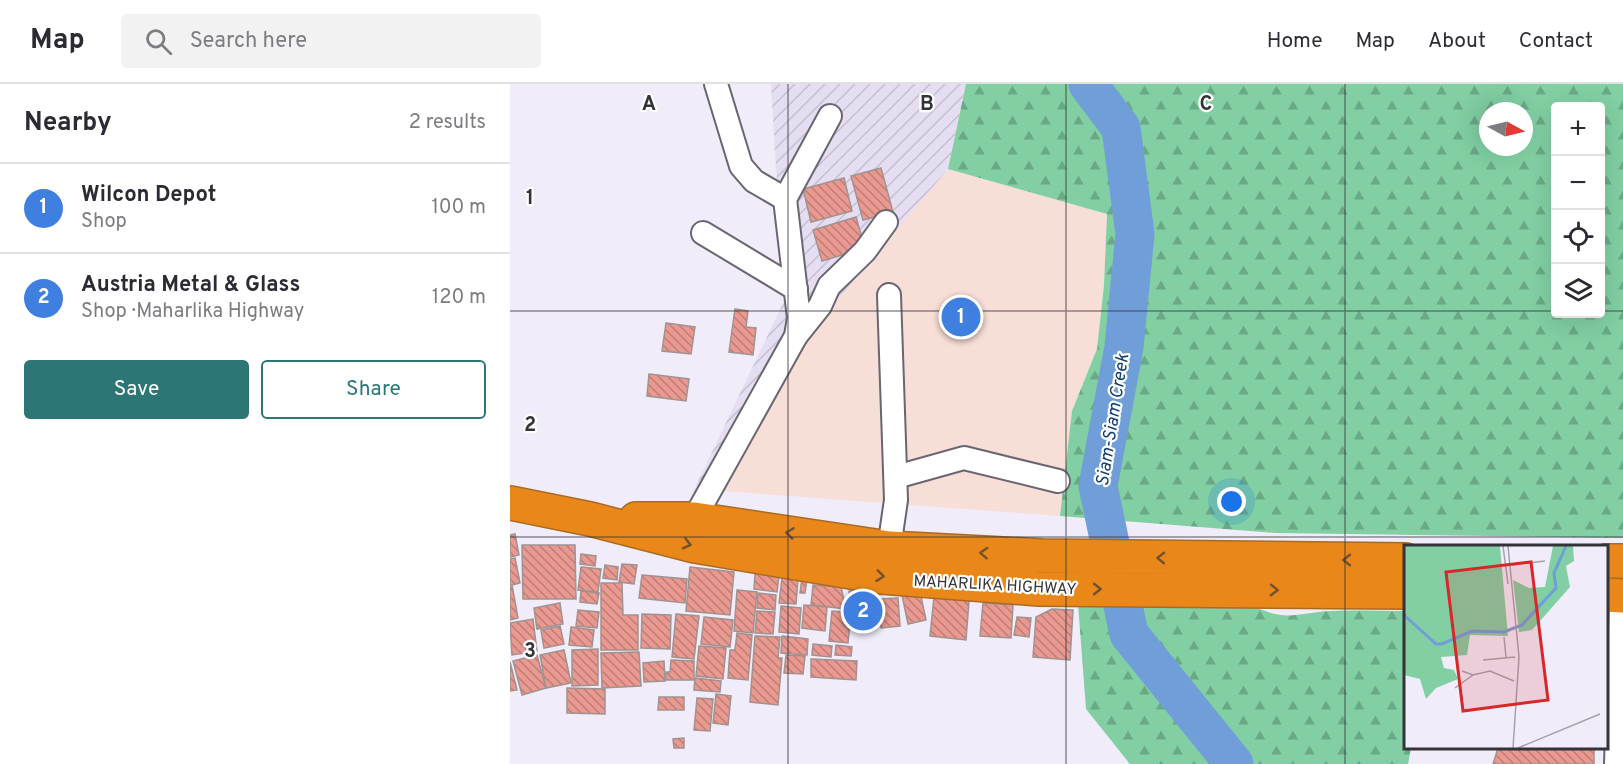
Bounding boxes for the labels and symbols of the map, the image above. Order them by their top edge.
text: A [642,92,656,118]
text: B [920,92,934,118]
text: C [1200,92,1212,118]
north arrow [1479,102,1533,156]
text: 1 [526,186,534,212]
pin: 1 [942,294,980,340]
water label: Siam-Siam Creek [1092,351,1135,488]
text: 2 [524,413,536,439]
your location [1217,487,1246,516]
one-way arrow [785,527,795,539]
one-way arrow [682,537,692,550]
inset map [1404,545,1608,749]
one-way arrow [979,546,988,559]
one-way arrow [1156,552,1165,564]
one-way arrow [1343,553,1352,566]
one-way arrow [875,569,884,582]
street label: MAHARLIKA HIGHWAY [913,572,1077,600]
one-way arrow [1093,583,1102,595]
one-way arrow [1270,584,1279,596]
pin: 2 [844,588,882,634]
text: 3 [524,639,536,665]

